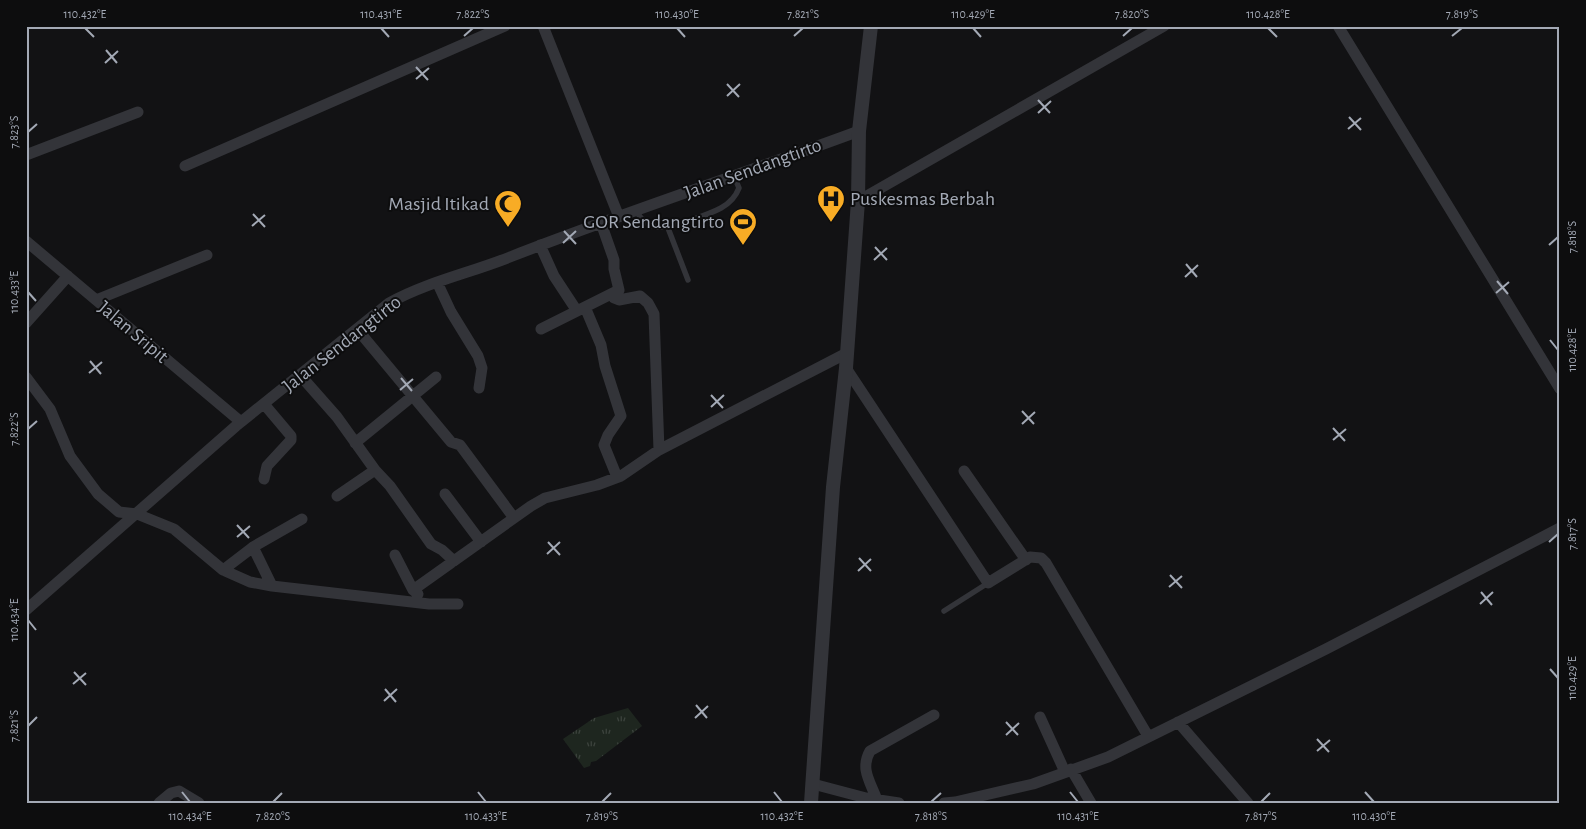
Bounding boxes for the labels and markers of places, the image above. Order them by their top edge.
hospital icon: Puskesmas Berbah [816,184,846,223]
mosque icon: Masjid Itikad [493,189,523,228]
place label: Puskesmas Berbah [850,189,995,209]
place label: Masjid Itikad [388,194,489,214]
sports icon: GOR Sendangtirto [728,207,758,246]
place label: GOR Sendangtirto [583,212,724,232]

